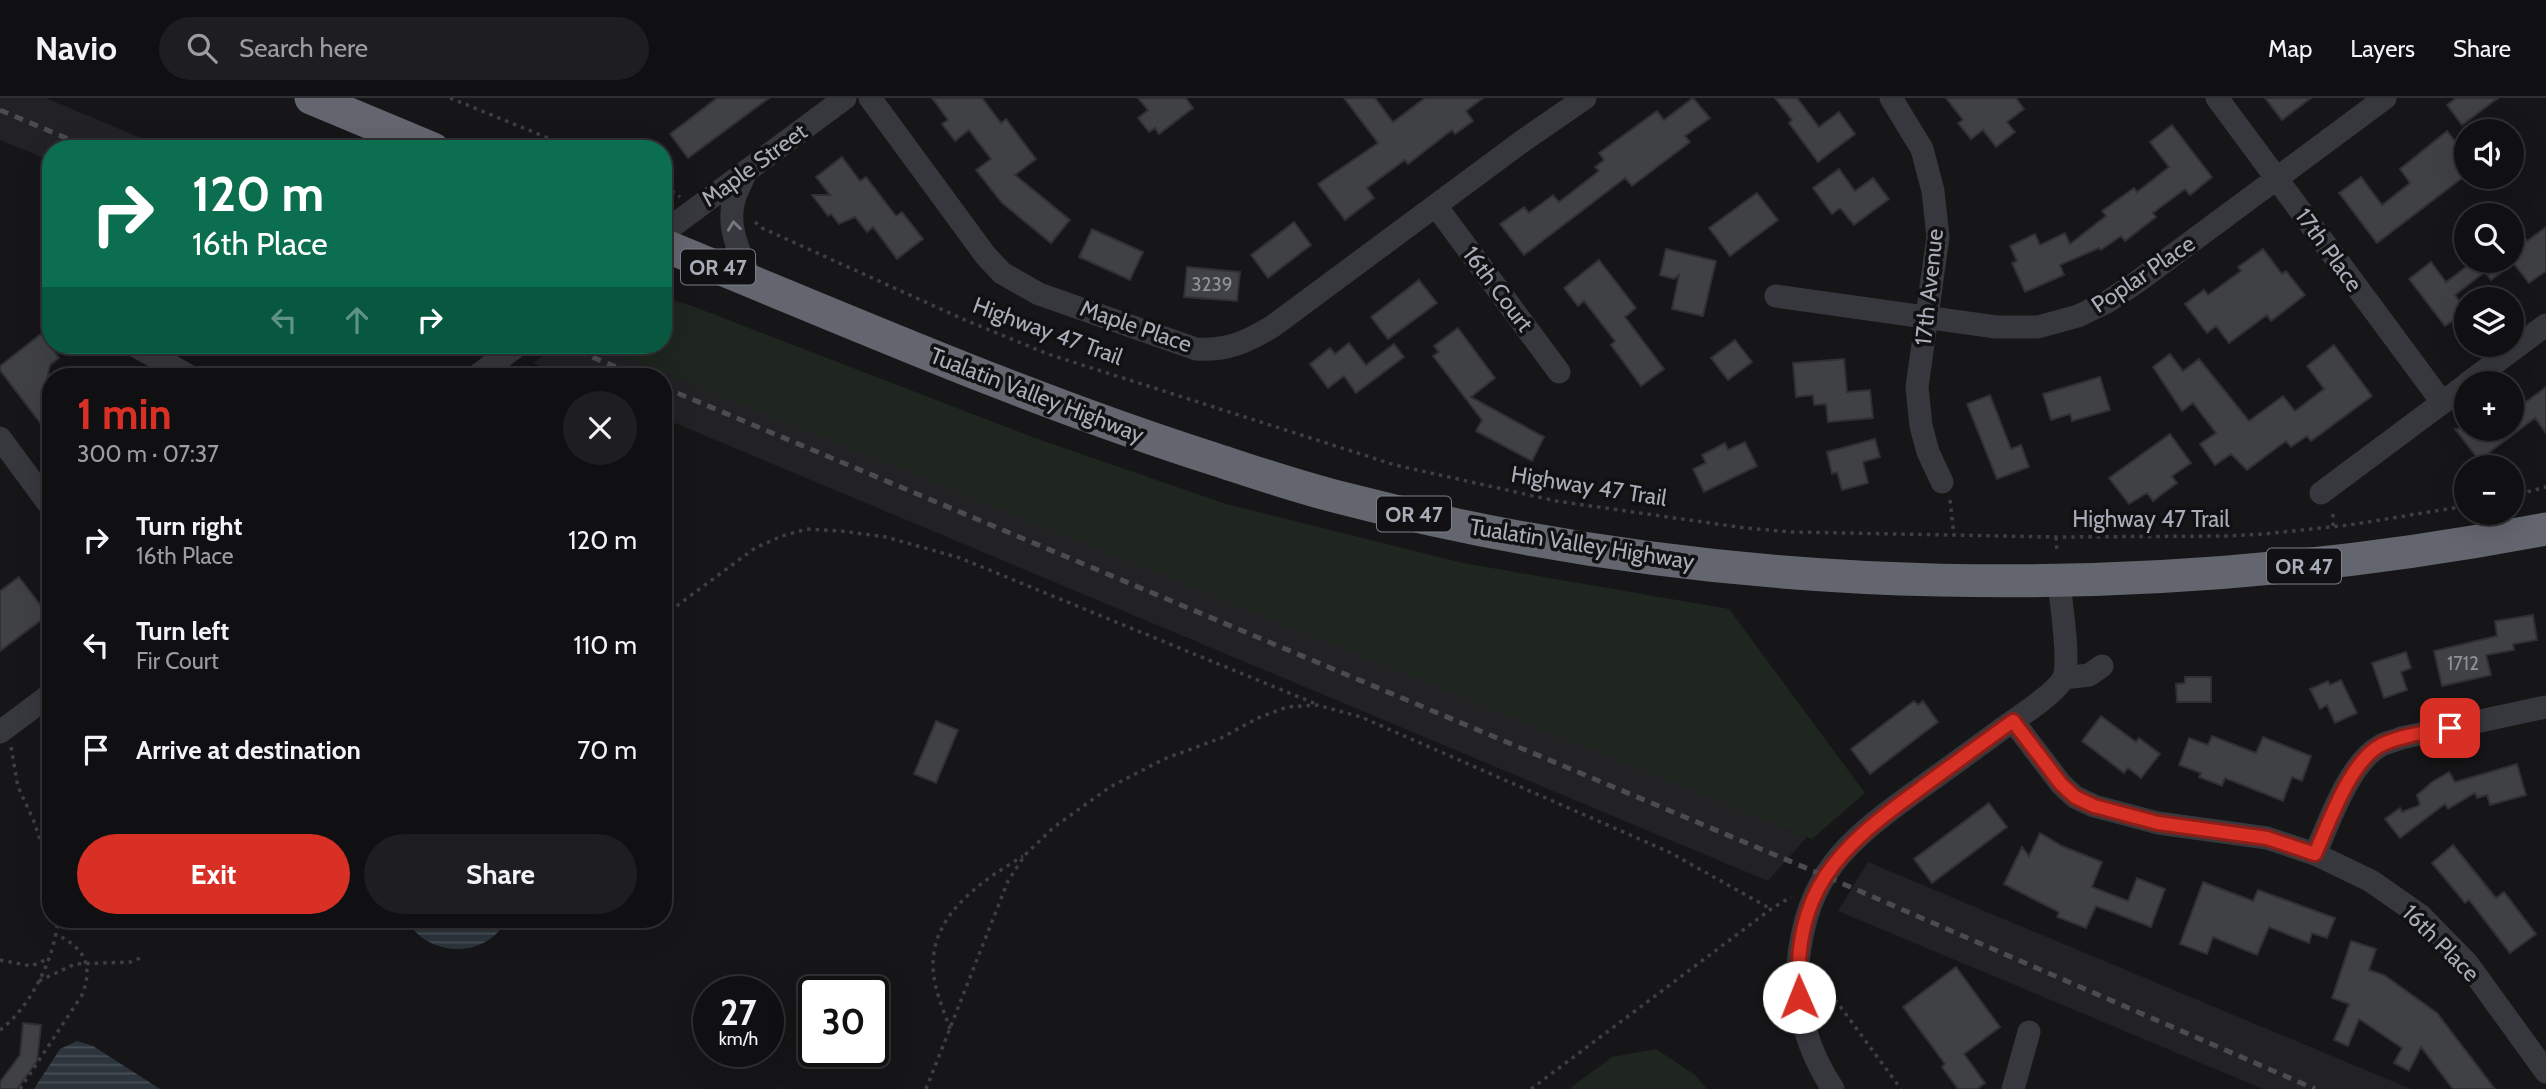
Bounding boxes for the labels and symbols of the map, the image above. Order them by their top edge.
street label: Maple Street [696,117,812,213]
street label: 17th Place [2289,203,2369,297]
one-way arrow [726,220,741,232]
street label: 17th Avenue [1909,227,1949,347]
street label: Poplar Place [2086,229,2200,319]
street label: 16th Court [1457,241,1539,337]
road number: OR 47 [681,250,755,284]
house number: 3239 [1191,273,1233,296]
street label: Highway 47 Trail [969,291,1127,371]
street label: Maple Place [1076,294,1196,358]
street label: Tualatin Valley Highway [926,341,1148,449]
street label: Highway 47 Trail [1509,460,1669,512]
road number: OR 47 [1377,496,1451,532]
street label: Highway 47 Trail [2072,505,2230,533]
street label: Tualatin Valley Highway [1468,512,1697,576]
road number: OR 47 [2267,548,2341,584]
house number: 1712 [2447,652,2479,675]
pin [2420,698,2480,758]
street label: 16th Place [2397,899,2486,988]
position arrow [1762,960,1836,1034]
speed limit sign: 30 [798,976,889,1067]

